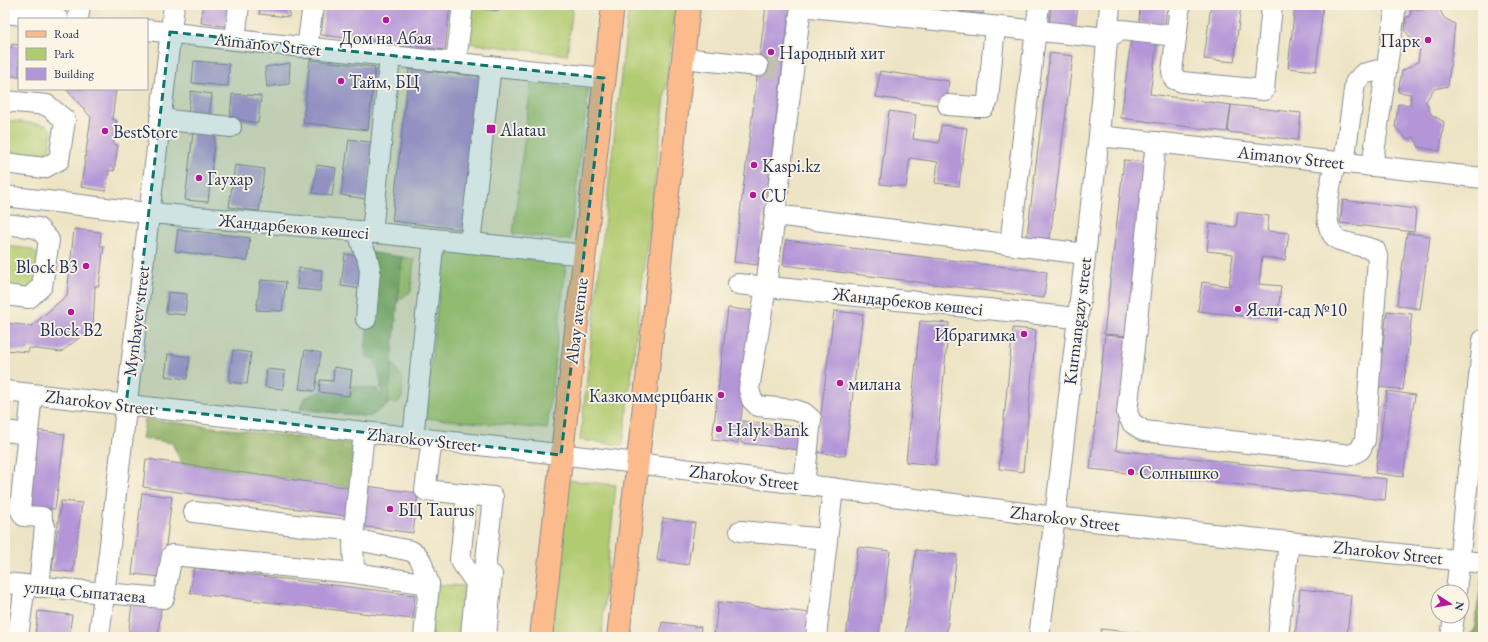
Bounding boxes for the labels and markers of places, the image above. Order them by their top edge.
marker: Дом на Абая [381,15,391,25]
place label: Дом на Абая [340,26,432,49]
place label: Парк [1380,29,1420,52]
marker: Парк [1423,35,1433,45]
place label: Народный хит [779,41,885,64]
marker: Народный хит [766,47,776,57]
place label: Тайм, БЦ [349,70,419,93]
marker: Тайм, БЦ [336,76,346,86]
place label: Alatau [499,118,547,141]
place label: BestStore [113,120,178,143]
marker: Alatau [485,123,497,135]
marker: BestStore [100,126,110,136]
place label: Kaspi.kz [762,154,821,177]
marker: Kaspi.kz [749,160,759,170]
place label: Гаухар [207,167,253,190]
marker: Гаухар [194,173,204,183]
place label: CU [761,184,788,207]
marker: CU [748,190,758,200]
place label: Block B3 [16,255,78,278]
marker: Block B3 [81,261,91,271]
place label: Ясли-сад №10 [1245,298,1347,321]
marker: Ясли-сад №10 [1233,304,1243,314]
marker: Block B2 [66,307,76,317]
place label: Block B2 [40,318,103,341]
place label: Ибрагимка [934,323,1017,346]
marker: Ибрагимка [1019,329,1029,339]
place label: милана [848,372,902,395]
marker: милана [835,378,845,388]
place label: Казкоммерцбанк [589,384,713,407]
marker: Казкоммерцбанк [716,390,726,400]
place label: Halyk Bank [727,418,809,441]
marker: Halyk Bank [714,424,724,434]
place label: Солнышко [1139,461,1219,484]
marker: Солнышко [1126,467,1136,477]
place label: БЦ Taurus [398,498,474,521]
marker: БЦ Taurus [385,504,395,514]

